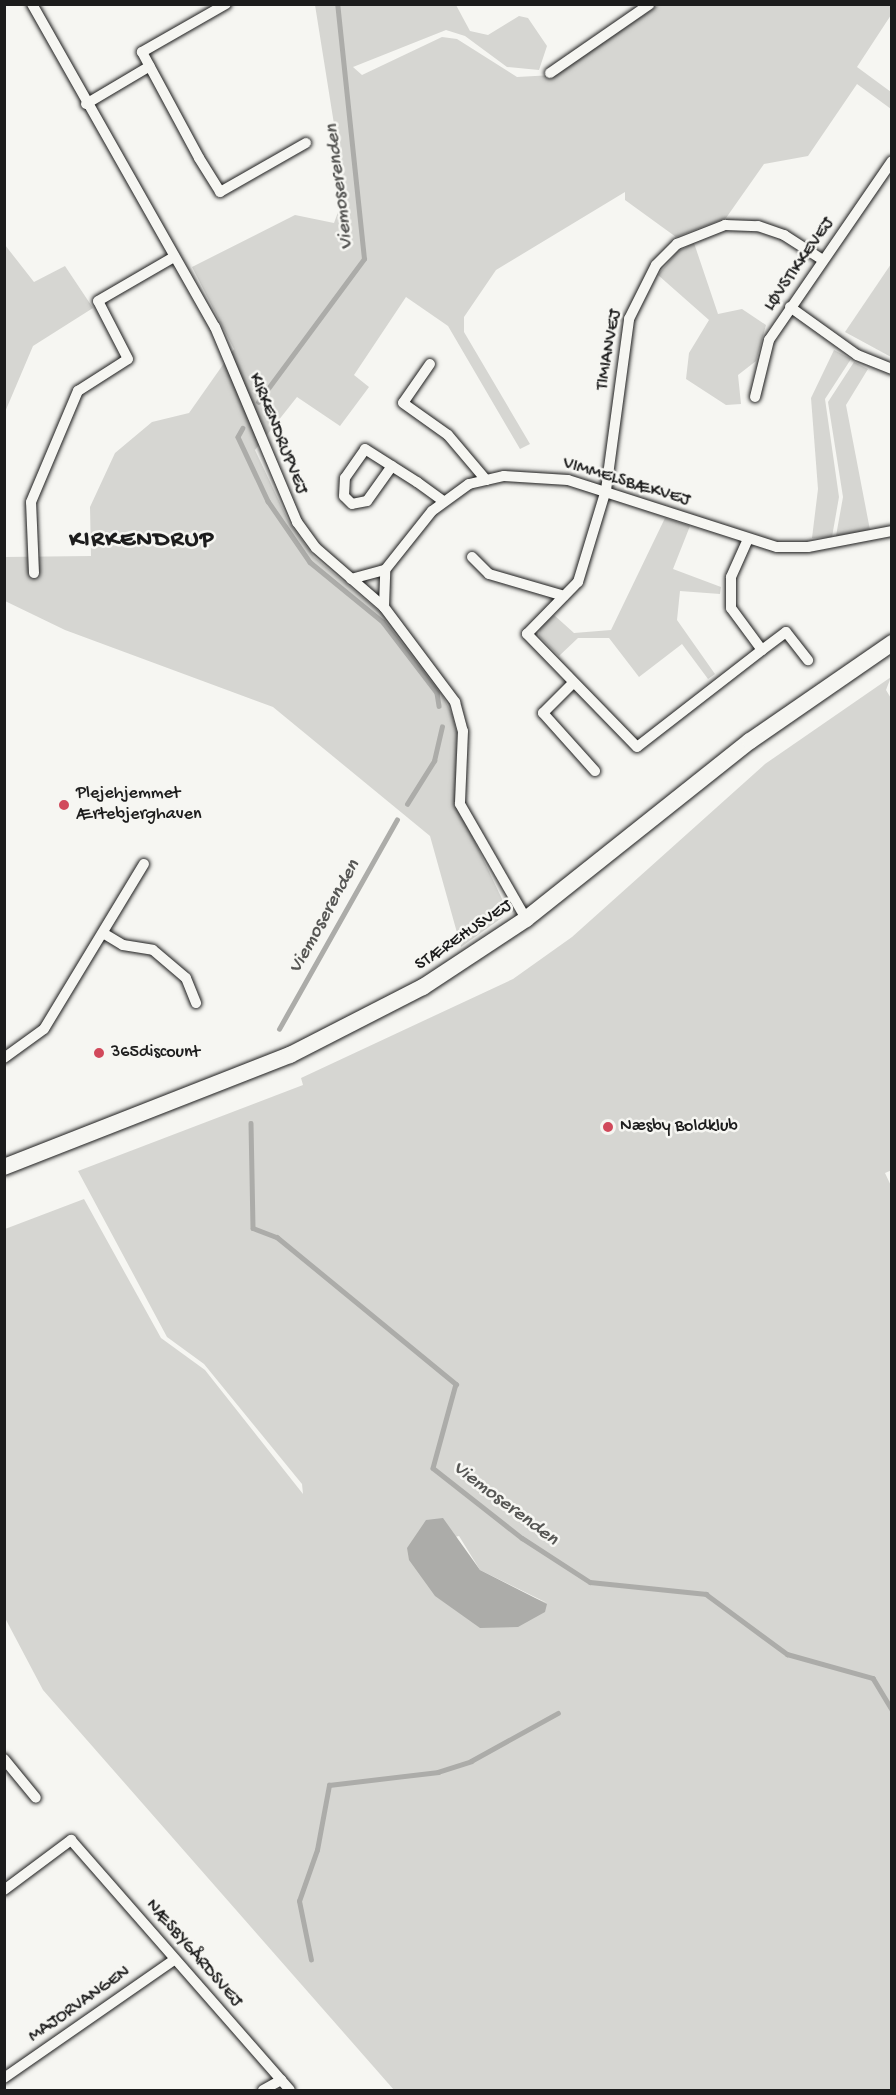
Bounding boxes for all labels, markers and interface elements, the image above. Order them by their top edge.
water label: Viemoserenden [320,123,360,251]
street label: LØVSTIKKEVEJ [760,214,840,316]
street label: TIMIANVEJ [592,308,628,392]
street label: KIRKENDRUPVEJ [243,370,311,498]
street label: VIMMELSBÆKVEJ [560,453,692,513]
district label: KIRKENDRUP [69,527,215,555]
place label: Plejehjemmet Ærtebjerghaven [76,784,201,826]
marker: Plejehjemmet Ærtebjerghaven [57,798,71,812]
water label: Viemoserenden [284,856,366,978]
street label: STÆREHUSVEJ [411,896,517,976]
place label: 365discount [111,1042,200,1064]
marker: 365discount [92,1046,106,1060]
place label: Næsby Boldklub [620,1116,738,1138]
marker: Næsby Boldklub [601,1120,615,1134]
water label: Viemoserenden [447,1456,563,1552]
street label: NÆSBYGÅRDSVEJ [140,1895,246,2013]
street label: MAJORVANGEN [25,1962,135,2048]

